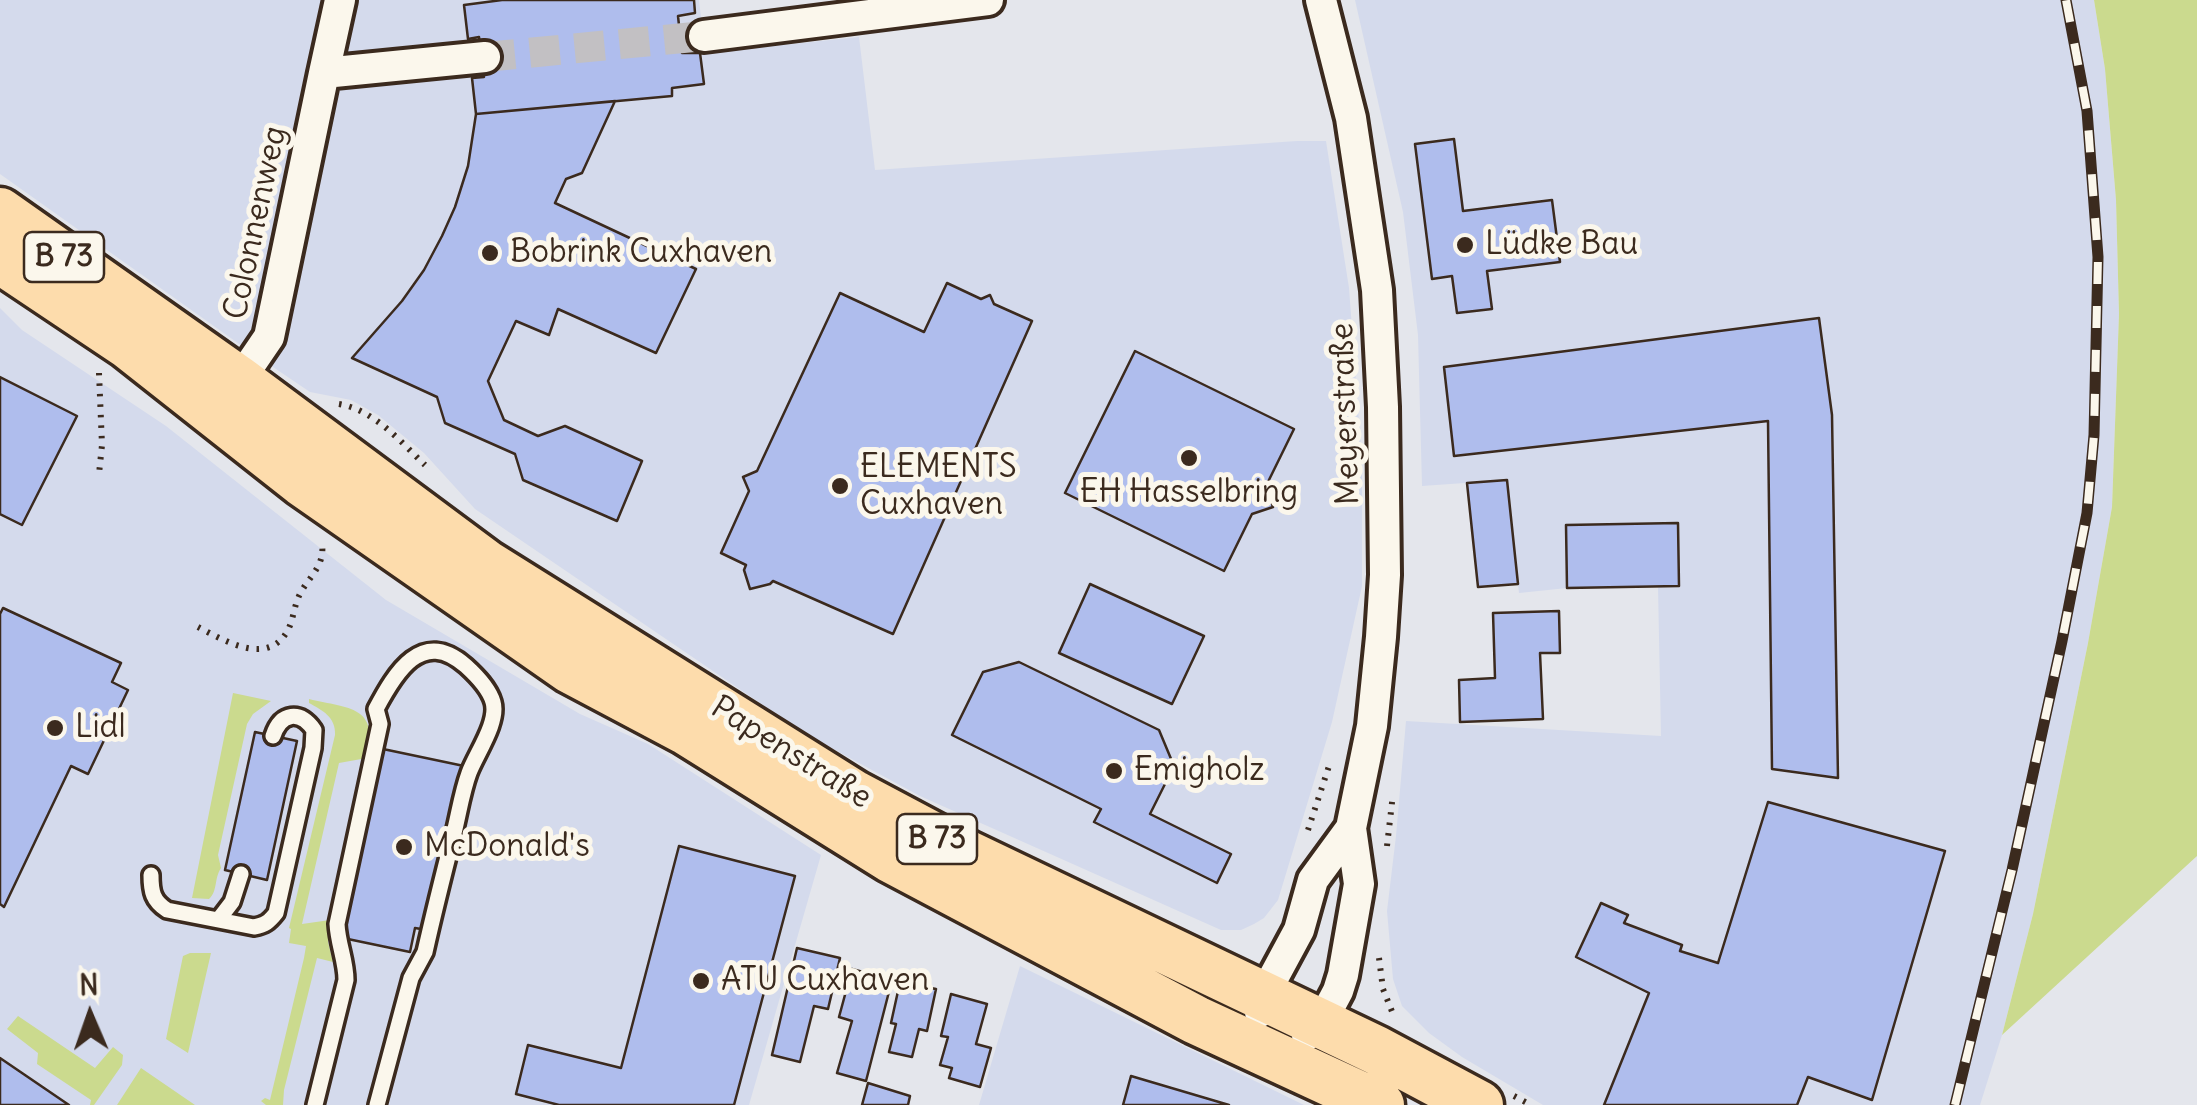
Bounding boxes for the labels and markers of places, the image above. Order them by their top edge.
place label: Lüdke Bau [1485,226,1638,264]
place label: Bobrink Cuxhaven [510,234,772,272]
marker: Lüdke Bau [1454,234,1476,256]
marker: Bobrink Cuxhaven [479,242,501,264]
marker: EH Hasselbring [1178,447,1200,469]
place label: ELEMENTS Cuxhaven [860,449,1016,524]
place label: EH Hasselbring [1080,474,1298,512]
marker: ELEMENTS Cuxhaven [829,475,851,497]
place label: Lidl [75,709,126,747]
marker: Lidl [44,717,66,739]
place label: Emigholz [1134,752,1265,790]
marker: Emigholz [1103,760,1125,782]
place label: McDonald's [424,828,590,866]
marker: McDonald's [393,836,415,858]
place label: ATU Cuxhaven [721,962,929,1000]
marker: ATU Cuxhaven [690,970,712,992]

